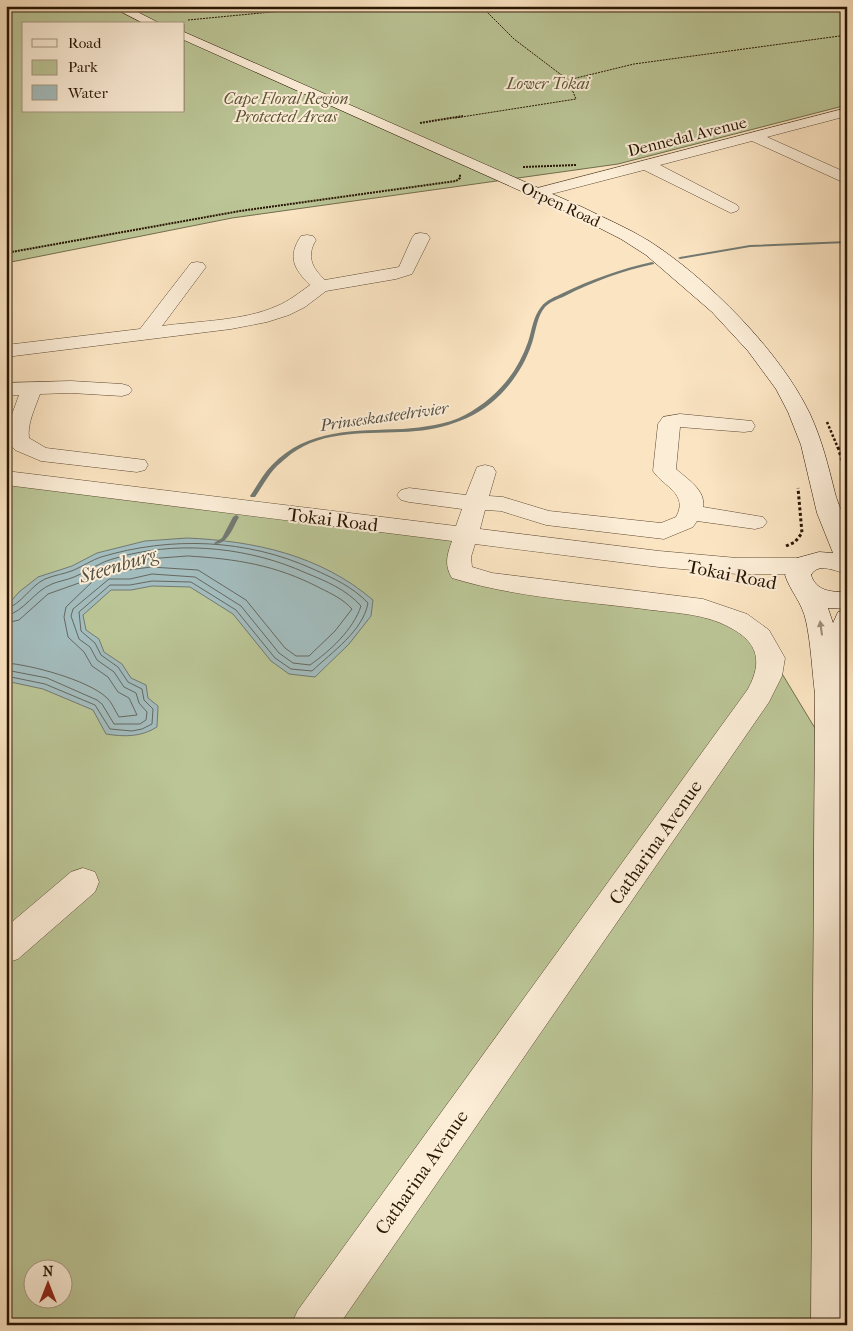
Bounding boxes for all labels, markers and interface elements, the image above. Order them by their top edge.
legend [22,22,185,112]
text: Road [68,34,102,52]
text: Park [68,58,98,76]
park label: Lower Tokai [505,74,591,93]
text: Water [67,84,108,102]
park label: Cape Floral Region Protected Areas [224,89,348,126]
street label: Dennedal Avenue [626,112,749,160]
street label: Orpen Road [518,178,604,231]
water label: Prinseskasteelrivier [318,398,451,435]
street label: Tokai Road [286,504,380,537]
water label: Steenburg [76,542,161,588]
street label: Tokai Road [685,555,779,595]
one-way arrow [816,620,824,636]
street label: Catharina Avenue [605,776,707,909]
street label: Catharina Avenue [371,1106,473,1239]
north arrow [22,1258,72,1308]
text: N [43,1263,54,1280]

